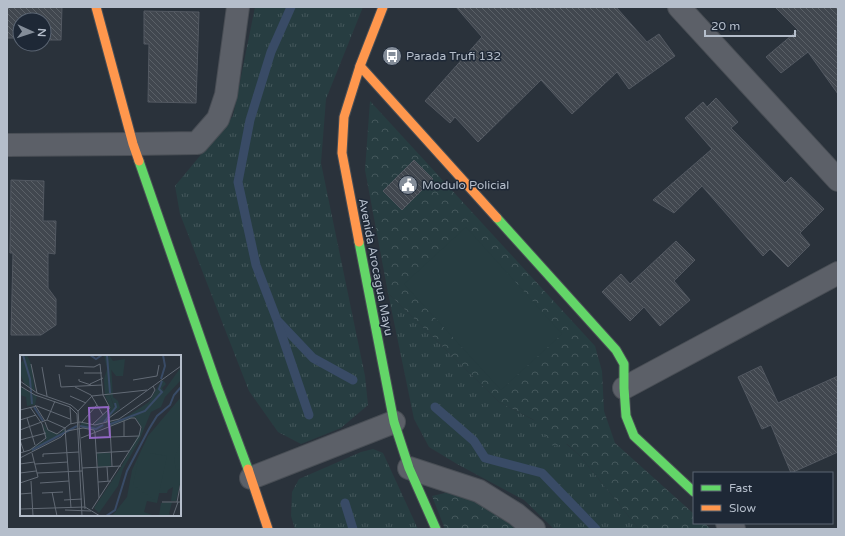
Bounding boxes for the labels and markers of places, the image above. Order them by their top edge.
bus stop icon: Parada Trufi 132 [381,45,403,67]
place label: Parada Trufi 132 [406,49,501,63]
public building icon: Modulo Policial [397,174,419,196]
place label: Modulo Policial [422,178,509,192]

